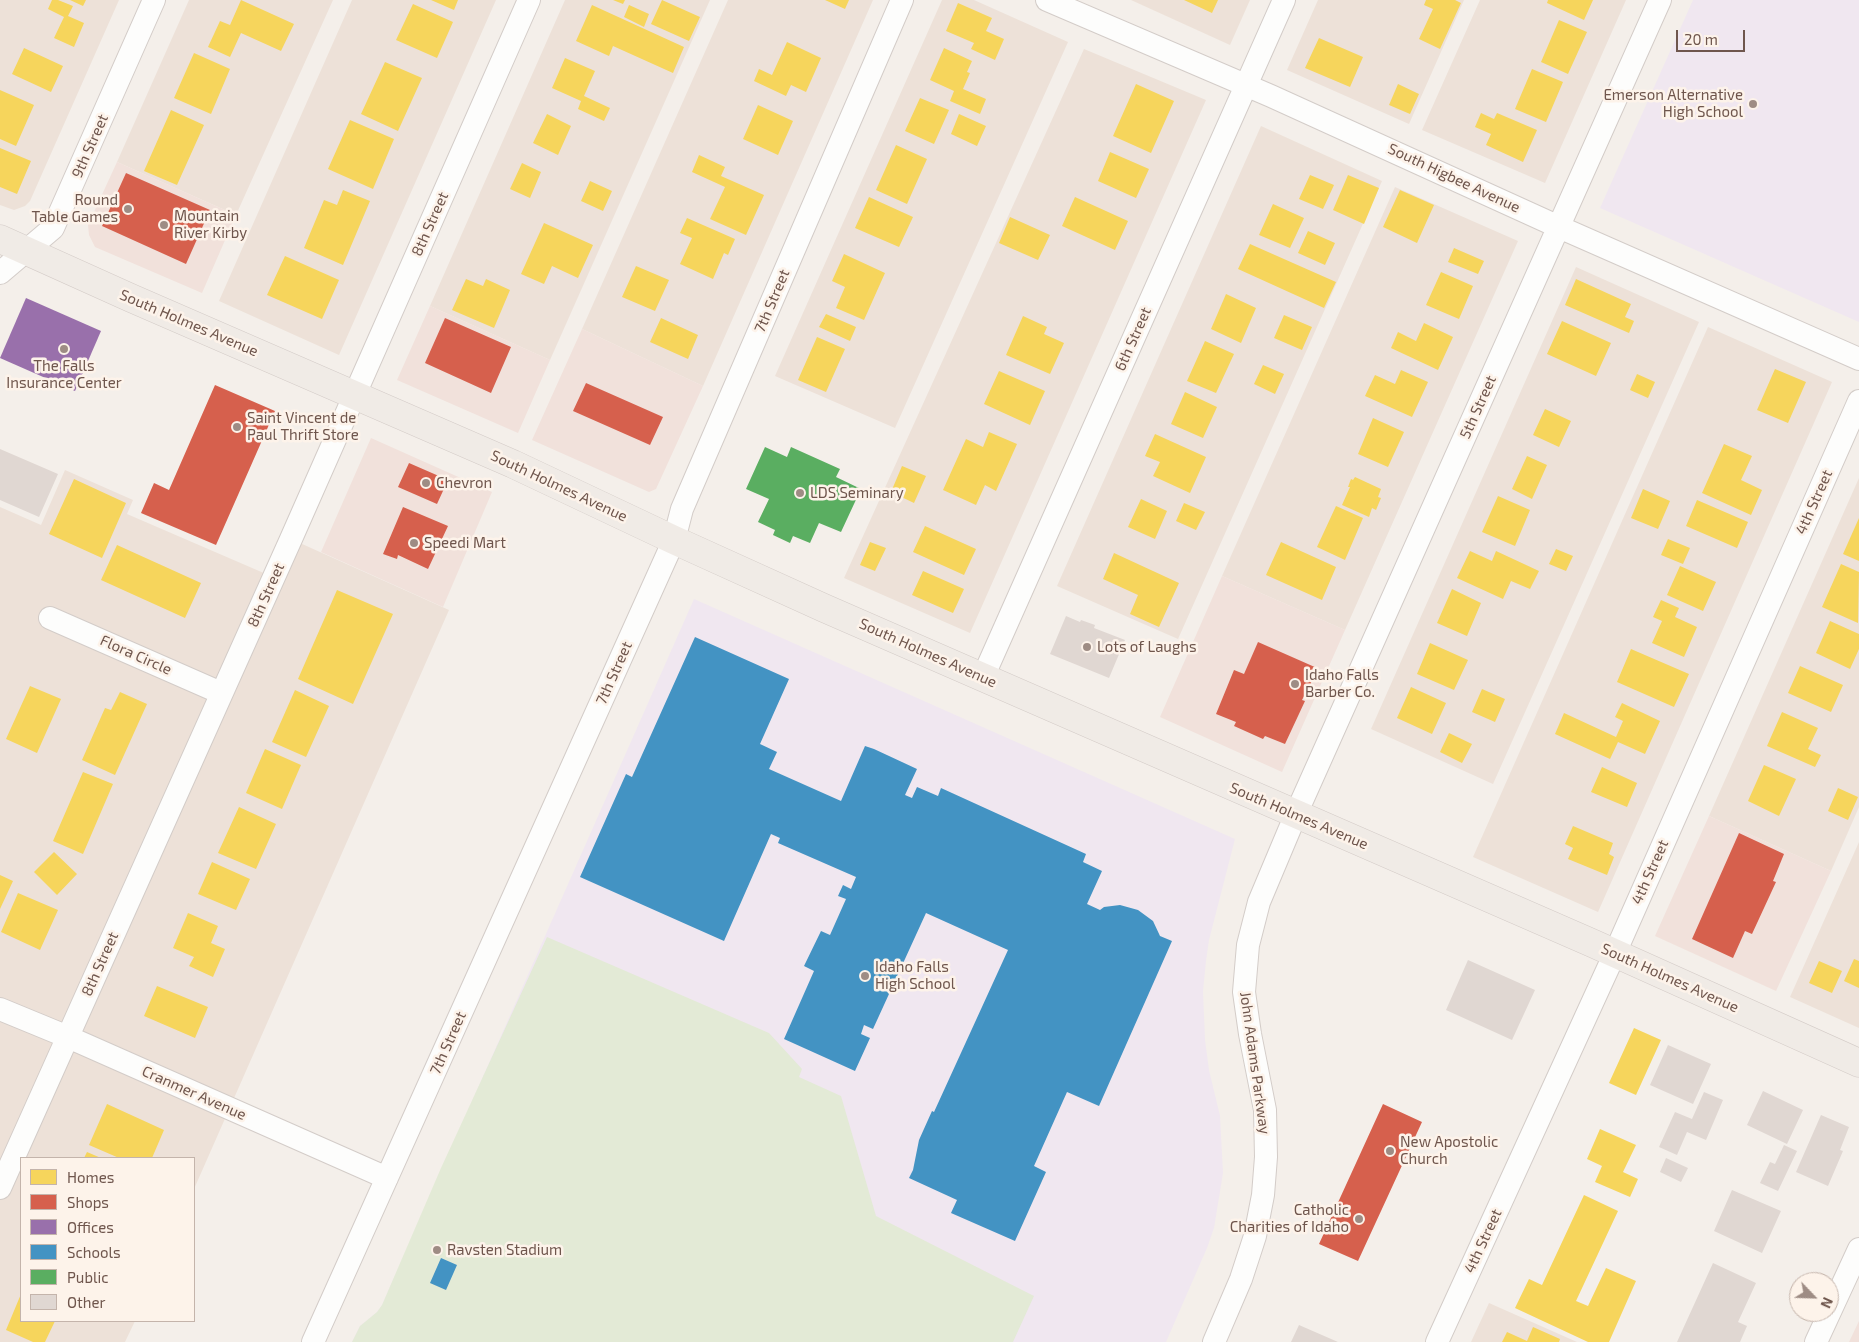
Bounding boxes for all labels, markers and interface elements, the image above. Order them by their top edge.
scale bar [1679,20,1748,52]
text: 20 m [1684,30,1718,48]
place label: Emerson Alternative High School [1603,86,1743,121]
marker: Emerson Alternative High School [1747,98,1759,110]
street label: 9th Street [68,111,112,181]
street label: South Higbee Avenue [1385,139,1523,217]
street label: 8th Street [408,189,452,259]
place label: Round Table Games [32,191,118,226]
marker: Round Table Games [122,203,134,215]
place label: Mountain River Kirby [174,207,247,242]
marker: Mountain River Kirby [158,219,170,231]
street label: 7th Street [751,267,793,335]
street label: South Holmes Avenue [117,286,261,360]
street label: 6th Street [1111,304,1155,374]
marker: The Falls Insurance Center [58,343,70,355]
place label: The Falls Insurance Center [6,357,122,392]
street label: 5th Street [1456,373,1500,441]
place label: Saint Vincent de Paul Thrift Store [247,409,359,444]
marker: Saint Vincent de Paul Thrift Store [231,421,243,433]
street label: South Holmes Avenue [488,446,630,526]
street label: 4th Street [1792,467,1836,537]
place label: Chevron [436,474,492,492]
marker: Chevron [420,477,432,489]
place label: LDS Seminary [810,484,904,502]
marker: LDS Seminary [794,487,806,499]
place label: Speedi Mart [424,534,506,552]
marker: Speedi Mart [408,537,420,549]
street label: 8th Street [244,560,288,630]
street label: South Holmes Avenue [856,615,1000,691]
street label: Flora Circle [97,631,175,679]
place label: Lots of Laughs [1097,638,1197,656]
street label: 7th Street [592,639,636,707]
marker: Lots of Laughs [1081,641,1093,653]
place label: Idaho Falls Barber Co. [1305,666,1379,701]
marker: Idaho Falls Barber Co. [1289,678,1301,690]
street label: South Holmes Avenue [1227,779,1371,853]
street label: 4th Street [1628,837,1672,907]
street label: 8th Street [78,929,122,999]
street label: South Holmes Avenue [1598,940,1742,1016]
place label: Idaho Falls High School [875,958,955,993]
marker: Idaho Falls High School [859,970,871,982]
street label: John Adams Parkway [1236,991,1274,1135]
street label: 7th Street [426,1009,470,1077]
street label: Cranmer Avenue [139,1062,249,1124]
place label: New Apostolic Church [1400,1133,1498,1168]
marker: New Apostolic Church [1384,1145,1396,1157]
legend [20,1157,195,1322]
text: Homes [67,1168,114,1186]
text: Shops [67,1193,109,1211]
place label: Catholic Charities of Idaho [1230,1201,1349,1236]
street label: 4th Street [1460,1206,1506,1276]
marker: Catholic Charities of Idaho [1353,1213,1365,1225]
text: Offices [67,1218,114,1236]
place label: Ravsten Stadium [447,1241,562,1259]
text: Schools [67,1243,121,1261]
marker: Ravsten Stadium [431,1244,443,1256]
text: Public [67,1268,108,1286]
north arrow [1789,1272,1839,1322]
text: Other [67,1293,106,1311]
text: N [1817,1295,1837,1311]

